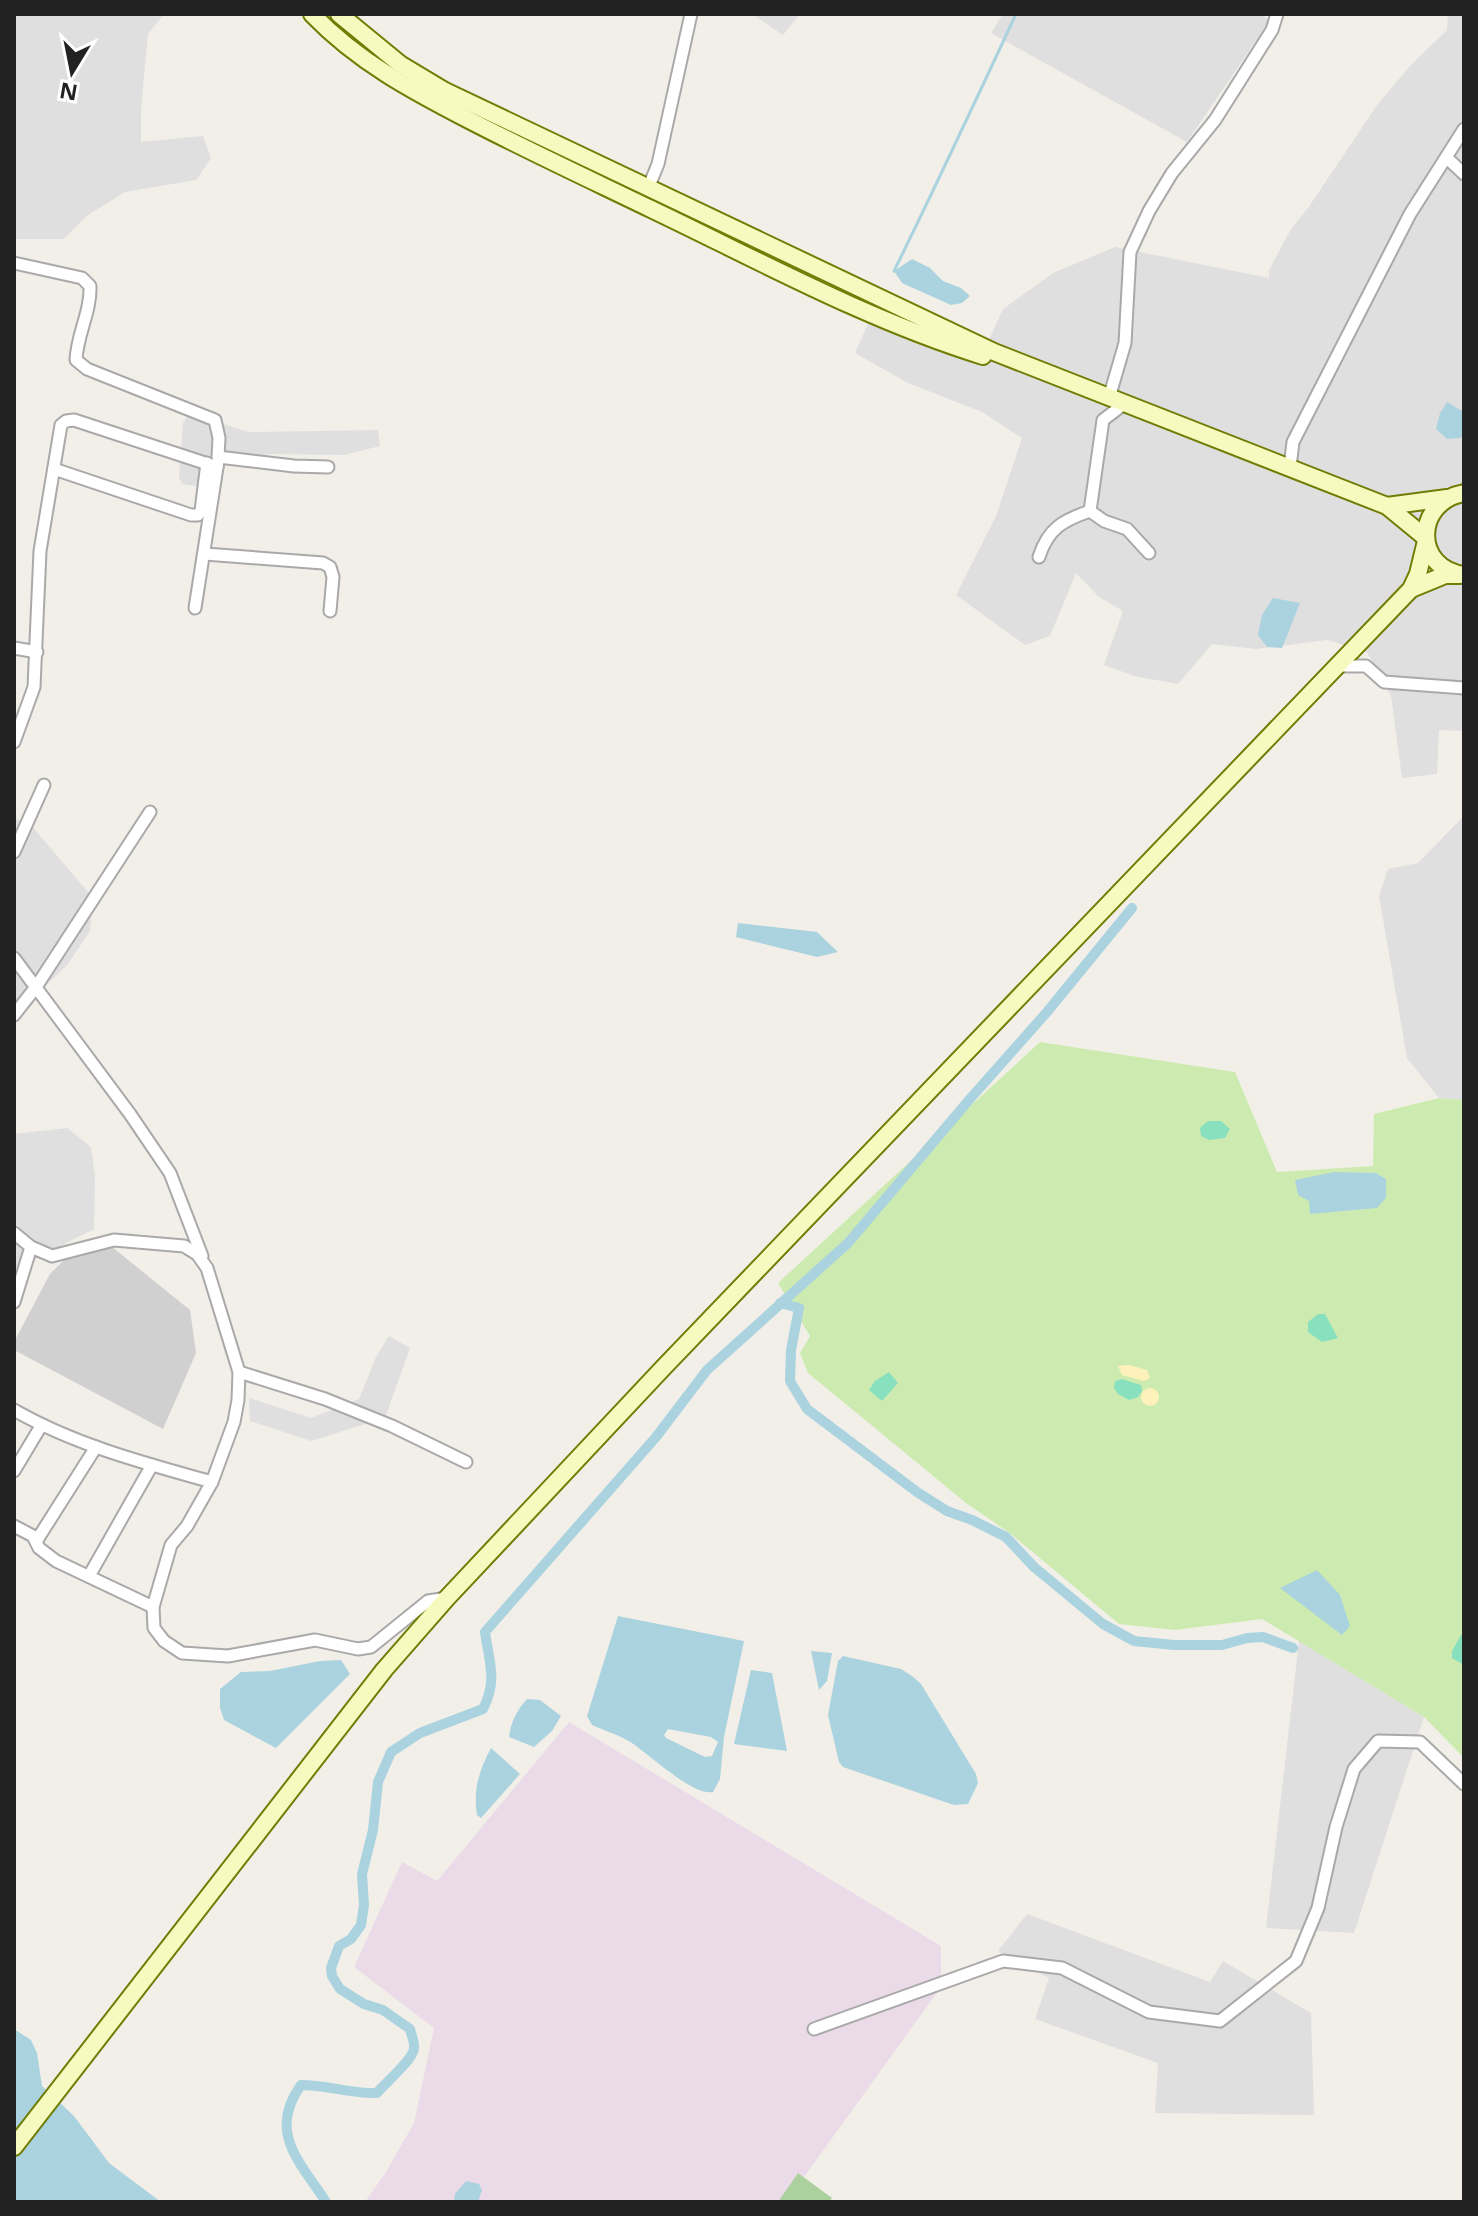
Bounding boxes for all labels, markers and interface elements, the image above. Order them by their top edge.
north arrow [32,32,112,112]
text: N [57,76,80,109]

